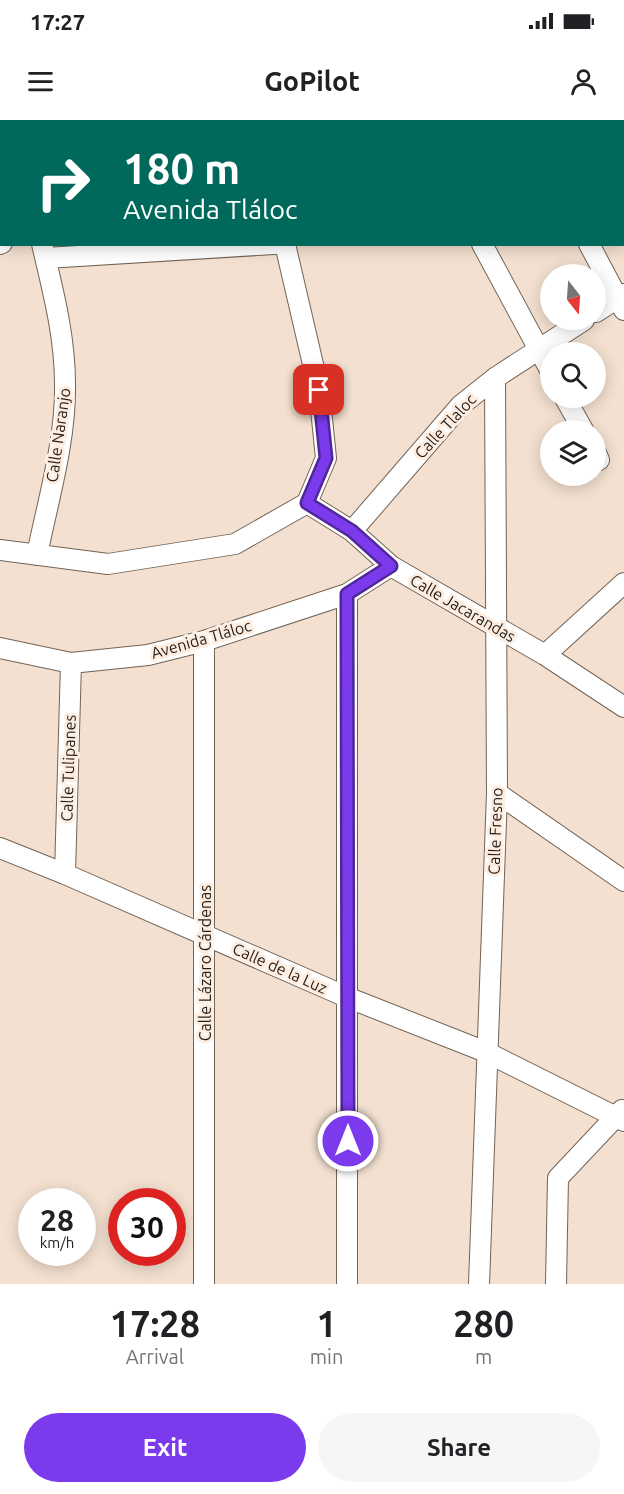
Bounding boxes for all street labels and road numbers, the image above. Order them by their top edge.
street label: Calle Naranjo [42,387,74,483]
street label: Calle Tlaloc [411,390,480,462]
street label: Calle Jacarandas [407,571,519,645]
street label: Avenida Tláloc [149,616,254,662]
street label: Calle Tulipanes [57,714,79,822]
street label: Calle Fresno [484,787,506,875]
street label: Calle Lázaro Cárdenas [196,885,214,1041]
street label: Calle de la Luz [230,939,330,997]

